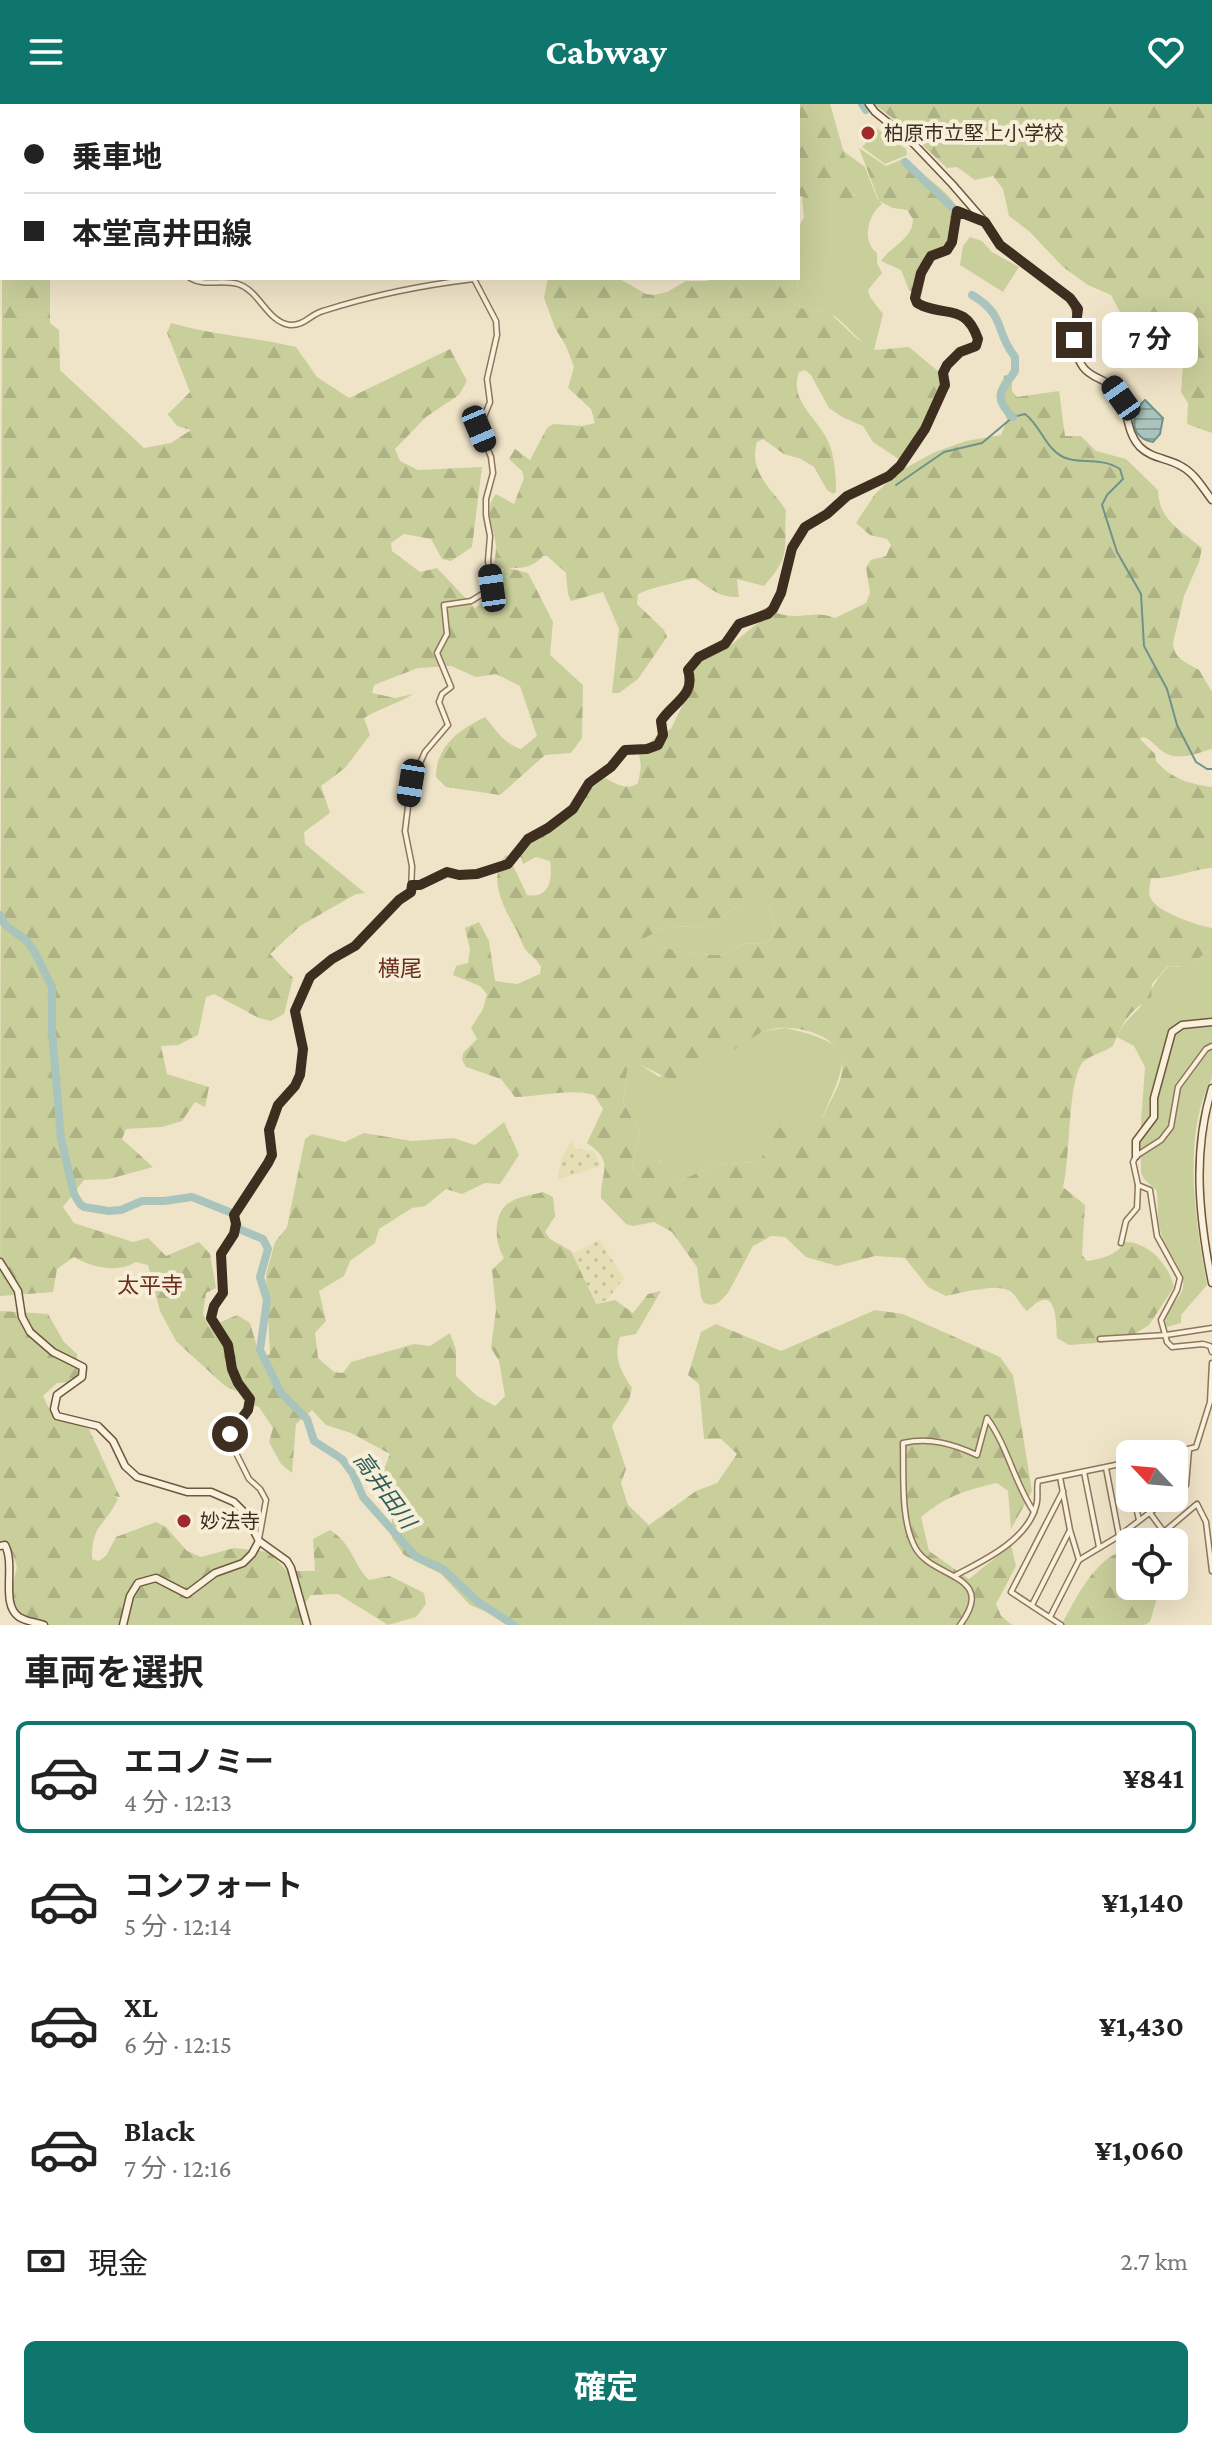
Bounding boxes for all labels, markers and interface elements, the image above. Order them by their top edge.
icon: menu [24,30,68,74]
icon: heart [1144,30,1188,74]
text: Cabway [545,32,667,72]
place label: 柏原市立堅上小学校 [884,122,1064,144]
marker: 柏原市立堅上小学校 [859,124,877,142]
text: 乗車地 [72,140,162,173]
text: 本堂高井田線 [72,217,252,250]
callout: 7 分 [1102,312,1198,368]
route end [1056,322,1092,358]
text: 7 分 [1128,325,1172,354]
car [1097,371,1145,425]
car [459,402,499,456]
car [477,563,507,613]
car [395,757,427,809]
district label: 横尾 [378,956,422,981]
district label: 太平寺 [117,1273,183,1298]
route start [212,1416,248,1452]
north arrow [1116,1440,1188,1512]
map controls [1116,1440,1188,1600]
water label: 高井田川 [349,1447,422,1535]
place label: 妙法寺 [200,1510,260,1532]
marker: 妙法寺 [175,1512,193,1530]
button: locate [1116,1528,1188,1600]
text: 車両を選択 [24,1653,204,1693]
icon: car [28,1741,100,1813]
text: エコノミー [124,1745,274,1778]
text: ¥841 [1123,1761,1184,1794]
text: 4 分 · 12:13 [124,1788,232,1817]
icon: car [28,1865,100,1937]
text: コンフォート [124,1869,303,1902]
text: ¥1,140 [1102,1885,1184,1918]
text: 5 分 · 12:14 [124,1912,232,1941]
icon: car [28,1989,100,2061]
text: XL [124,1990,158,2023]
text: ¥1,430 [1099,2009,1184,2042]
text: 6 分 · 12:15 [124,2030,232,2059]
icon: car [28,2113,100,2185]
text: Black [124,2114,195,2147]
text: ¥1,060 [1095,2133,1184,2166]
text: 7 分 · 12:16 [124,2154,232,2183]
icon: cash [24,2239,68,2283]
text: 現金 [88,2247,148,2280]
text: 2.7 km [1120,2247,1188,2276]
button: 確定 [24,2341,1188,2433]

